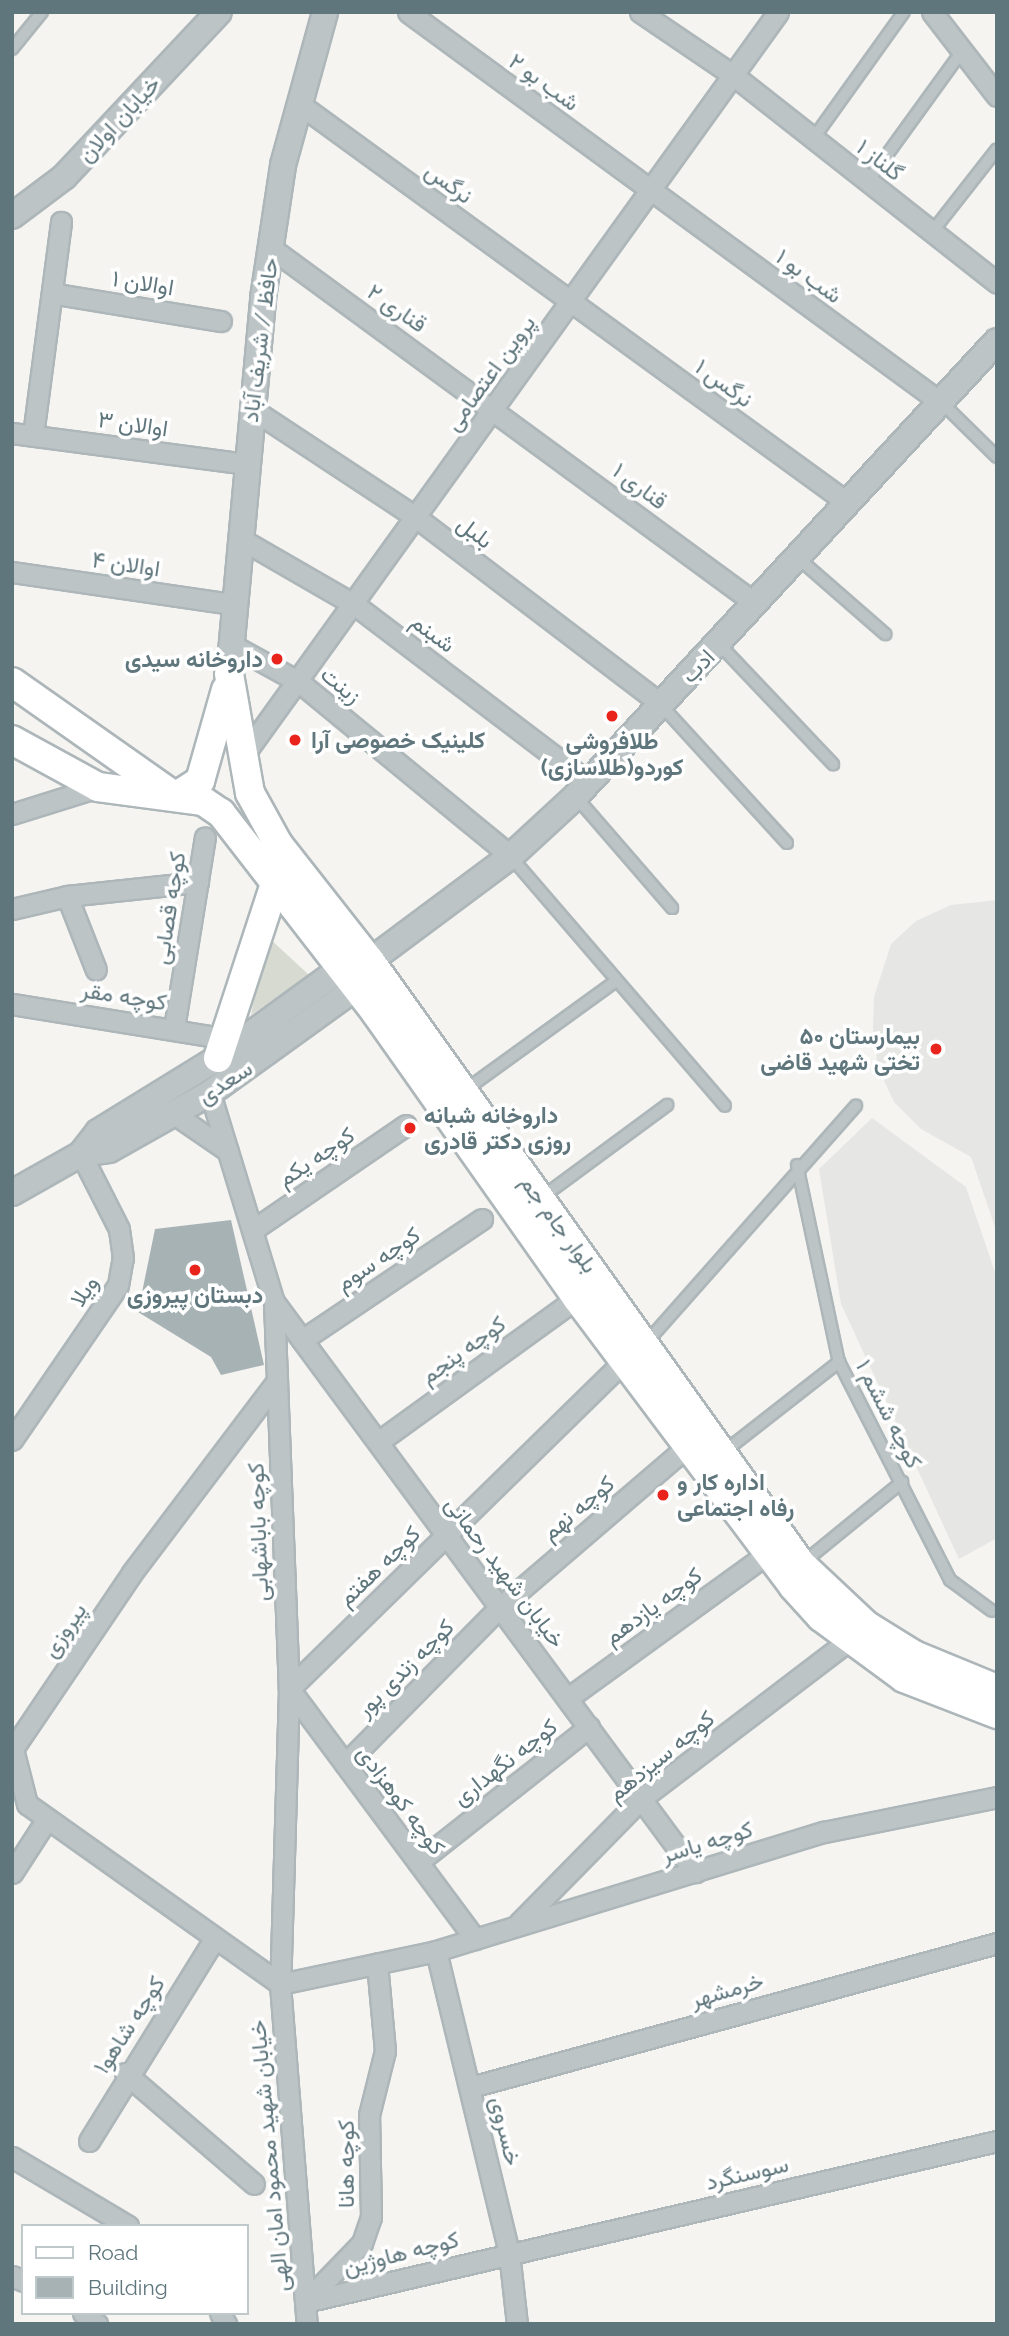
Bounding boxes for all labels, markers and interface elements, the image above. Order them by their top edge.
street label: شب بو ۲ [503,47,585,117]
street label: خیابان اولان [72,70,166,168]
street label: گلناز ۱ [851,133,909,187]
street label: نرگس [420,157,478,209]
street label: شب بو ۱ [771,243,847,309]
street label: حافظ / شریف آباد [236,256,284,424]
street label: اوالان ۱ [110,265,176,301]
street label: قناری ۲ [362,278,432,338]
street label: پروین اعتصامی [439,310,541,436]
street label: نرگس ۱ [690,353,758,413]
street label: اوالان ۳ [96,405,170,443]
street label: قناری ۱ [607,457,673,515]
street label: بلبل [452,510,498,554]
street label: اوالان ۴ [90,546,162,582]
street label: شبنم [405,607,461,659]
street label: ادب [675,643,721,689]
place label: داروخانه سیدی [125,645,263,673]
marker: داروخانه سیدی [269,651,285,667]
street label: زینت [315,660,367,710]
marker: طلافروشی کوردو(طلاسازی) [604,708,620,724]
place label: کلینیک خصوصی آرا [311,726,485,754]
place label: طلافروشی کوردو(طلاسازی) [541,727,683,781]
marker: کلینیک خصوصی آرا [285,730,305,750]
street label: کوچه قصابی [146,850,192,966]
street label: کوچه مقر [79,976,169,1016]
place label: بیمارستان ۵۰ تختی شهید قاضی [760,1022,920,1076]
marker: بیمارستان ۵۰ تختی شهید قاضی [926,1039,946,1059]
street label: سعدی [192,1054,258,1110]
place label: داروخانه شبانه روزی دکتر قادری [424,1101,571,1155]
marker: داروخانه شبانه روزی دکتر قادری [402,1120,418,1136]
street label: کوچه یکم [272,1121,360,1193]
street label: بلوار جام جم [514,1170,604,1278]
street label: کوچه سوم [331,1221,425,1297]
marker: دبستان پیروزی [187,1262,203,1278]
street label: ویلا [64,1270,104,1312]
place label: دبستان پیروزی [127,1281,263,1309]
street label: کوچه پنجم [415,1310,511,1390]
street label: کوچه ششم ۱ [850,1355,928,1473]
street label: کوچه باباشهابی [242,1462,274,1602]
place label: اداره کار و رفاه اجتماعی [677,1468,794,1522]
street label: کوچه نهم [536,1470,620,1546]
marker: اداره کار و رفاه اجتماعی [655,1487,671,1503]
street label: خیابان شهید رحمانی [439,1491,571,1653]
street label: کوچه هفتم [332,1520,426,1612]
street label: کوچه یازدهم [599,1561,707,1651]
street label: پیروزی [36,1597,92,1663]
street label: کوچه زندی پور [350,1613,460,1723]
street label: کوچه سیزدهم [602,1705,720,1807]
street label: کوچه نگهداری [447,1713,563,1811]
street label: کوچه کوهزادی [351,1740,451,1860]
street label: کوچه یاسر [658,1815,756,1869]
street label: خرمشهر [687,1966,767,2014]
street label: کوچه شاهو۱ [87,1971,171,2079]
street label: خیابان شهید محمود امان الهی [243,2019,295,2293]
street label: خسروی [485,2094,527,2168]
street label: کوچه هانا [332,2120,360,2208]
street label: سوسنگرد [703,2150,791,2196]
legend [21,2224,248,2315]
street label: کوچه هاوژین [340,2225,462,2281]
text: Road [88,2240,138,2265]
text: Building [88,2275,168,2300]

